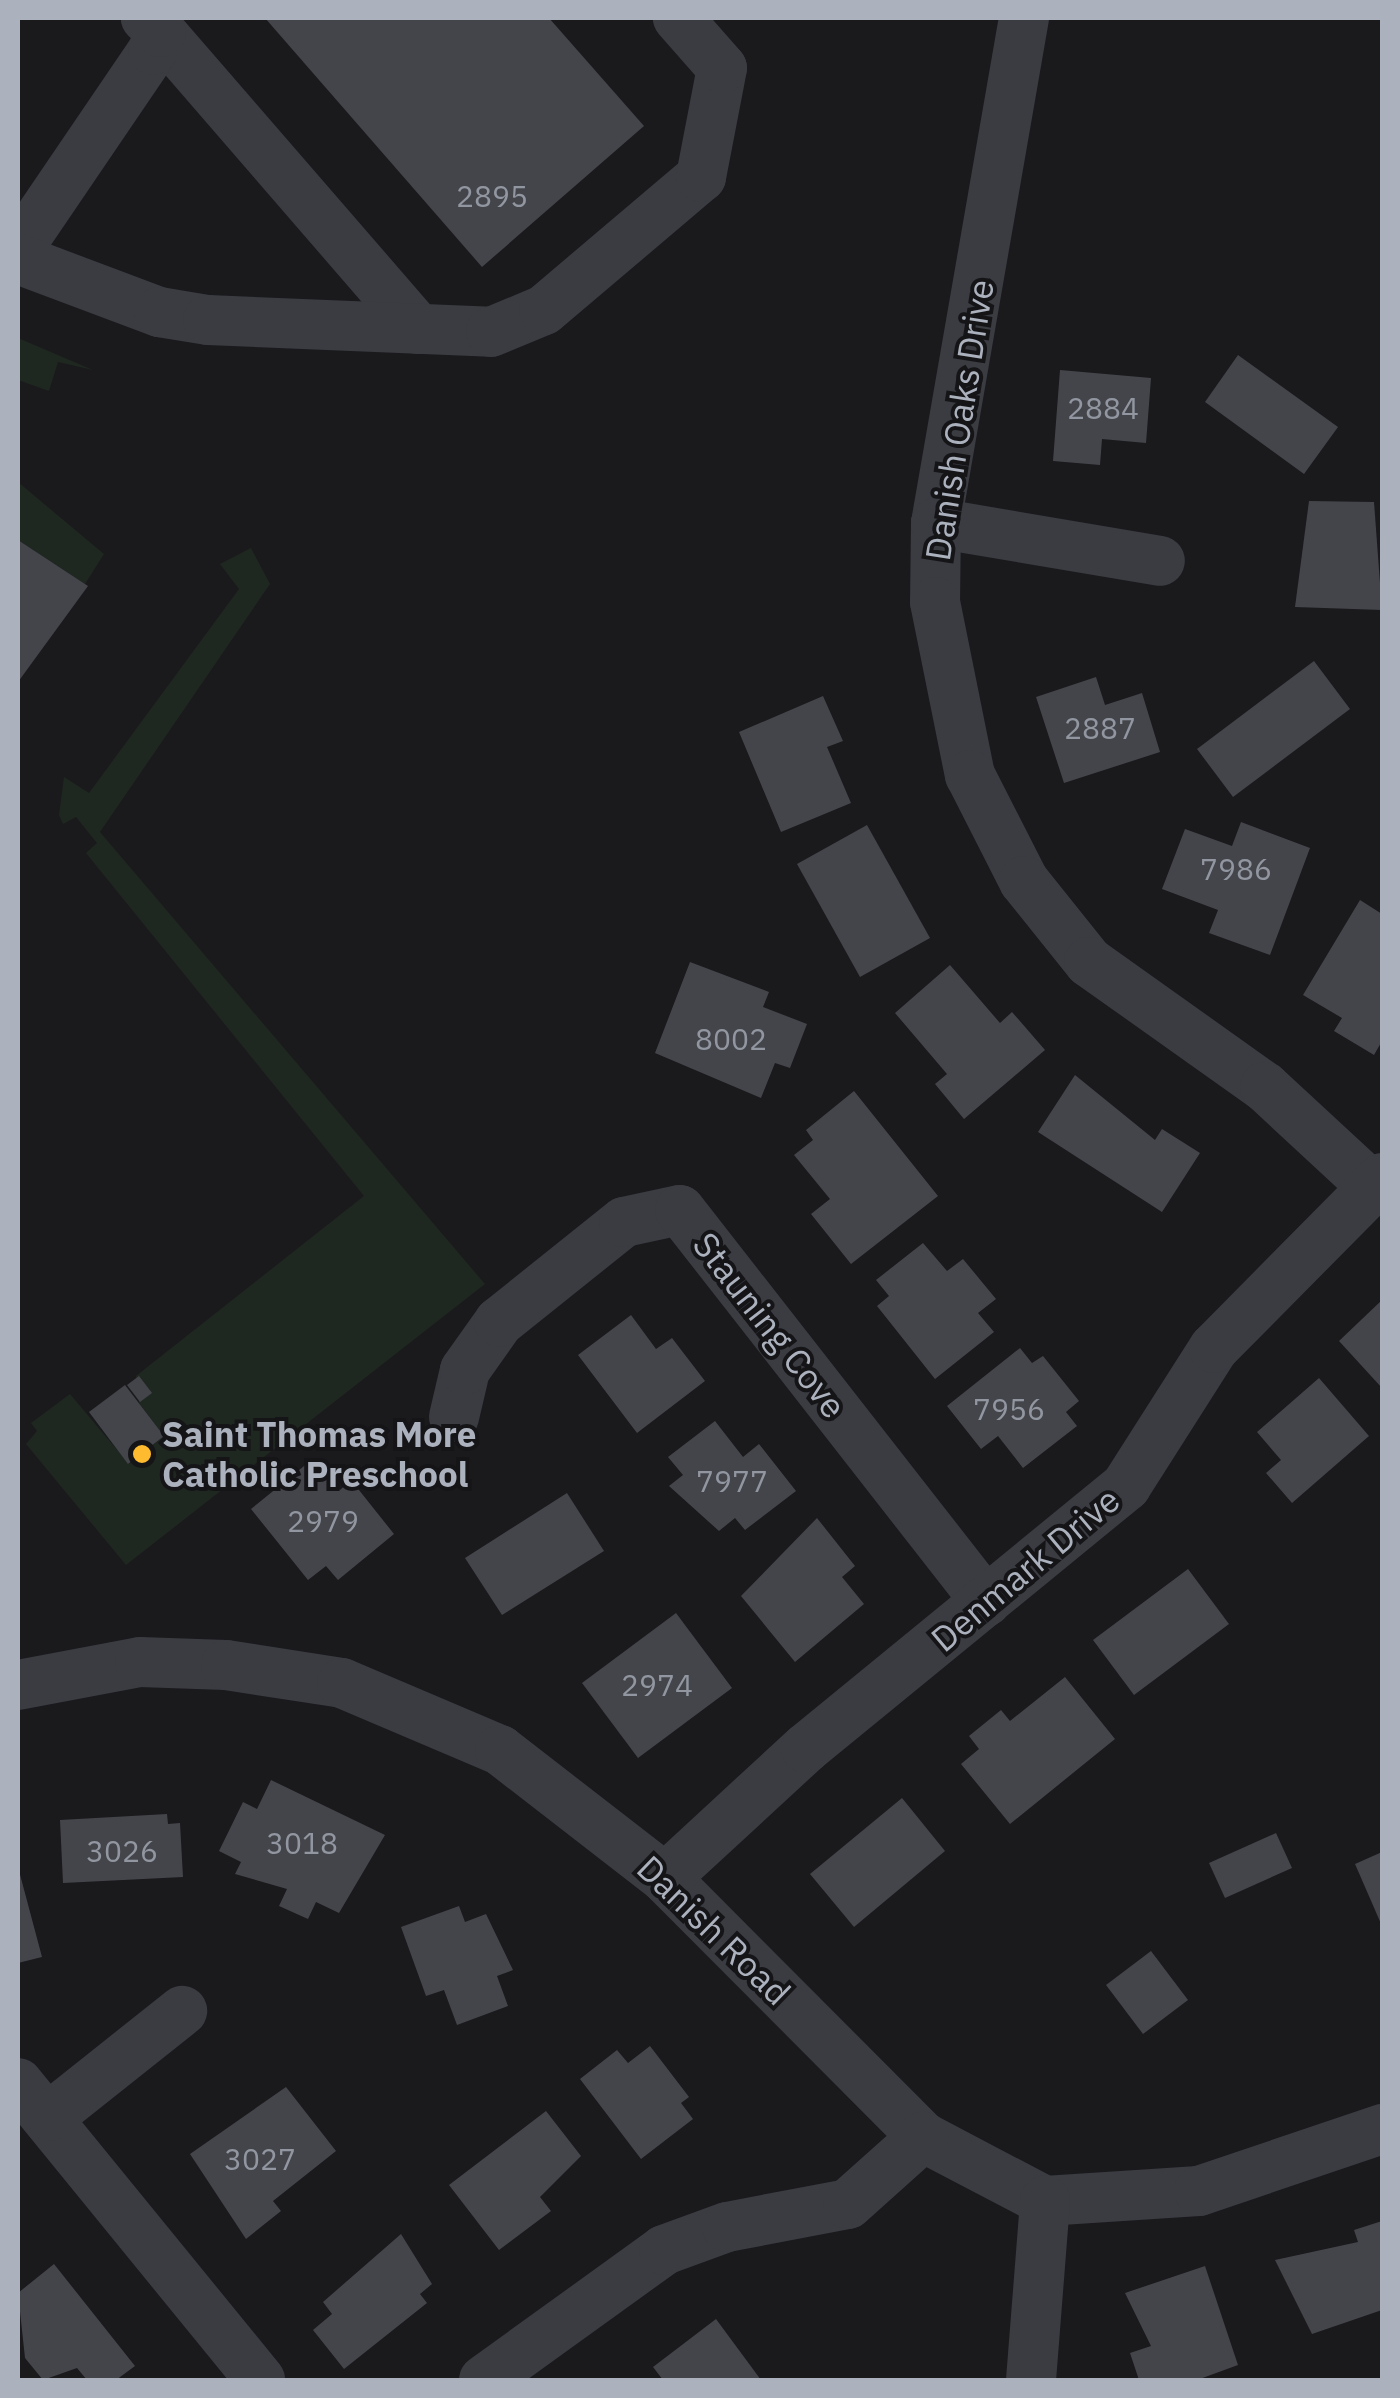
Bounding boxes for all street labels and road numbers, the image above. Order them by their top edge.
street label: Danish Oaks Drive [916,276,1002,564]
street label: Stauning Cove [685,1224,855,1426]
street label: Denmark Drive [922,1478,1128,1660]
street label: Danish Road [629,1847,799,2013]

